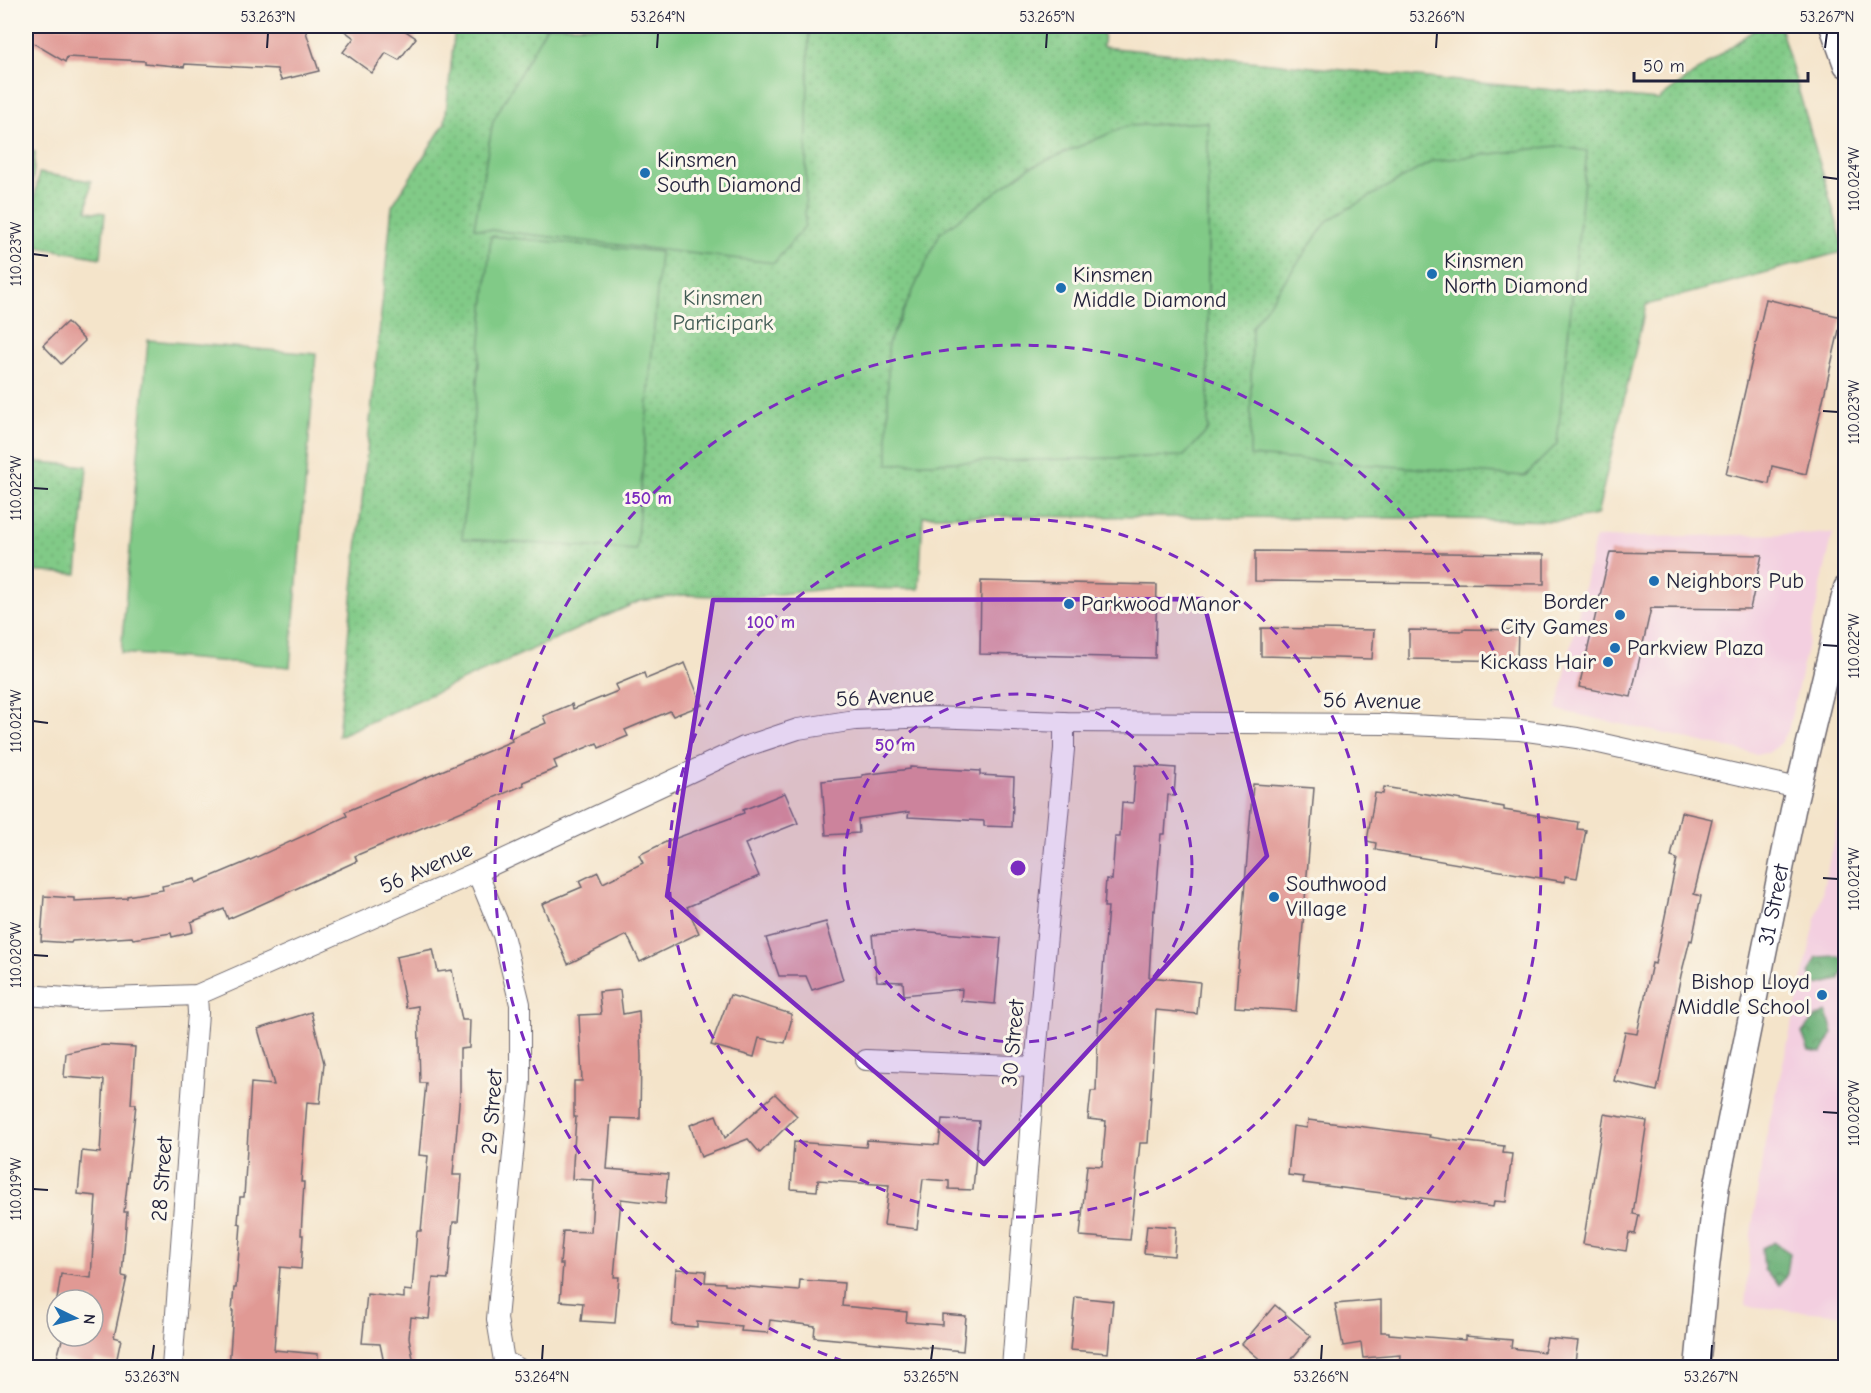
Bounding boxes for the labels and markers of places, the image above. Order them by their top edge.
place label: Kinsmen South Diamond [657,147,801,198]
marker: Kinsmen South Diamond [638,166,652,180]
place label: Kinsmen North Diamond [1444,248,1588,299]
place label: Kinsmen Middle Diamond [1073,262,1227,313]
marker: Kinsmen North Diamond [1425,267,1439,281]
marker: Kinsmen Middle Diamond [1054,281,1068,295]
place label: Neighbors Pub [1666,568,1804,594]
marker: Neighbors Pub [1647,574,1661,588]
place label: Border City Games [1501,589,1608,640]
place label: Parkwood Manor [1081,591,1241,617]
marker: Parkwood Manor [1062,597,1076,611]
marker: Border City Games [1613,608,1627,622]
place label: Parkview Plaza [1627,635,1764,661]
marker: Parkview Plaza [1608,641,1622,655]
place label: Kickass Hair [1480,649,1596,675]
marker: Kickass Hair [1601,655,1615,669]
centre of rings [1008,858,1028,878]
place label: Southwood Village [1286,871,1387,922]
marker: Southwood Village [1267,890,1281,904]
place label: Bishop Lloyd Middle School [1677,969,1810,1020]
marker: Bishop Lloyd Middle School [1815,988,1829,1002]

